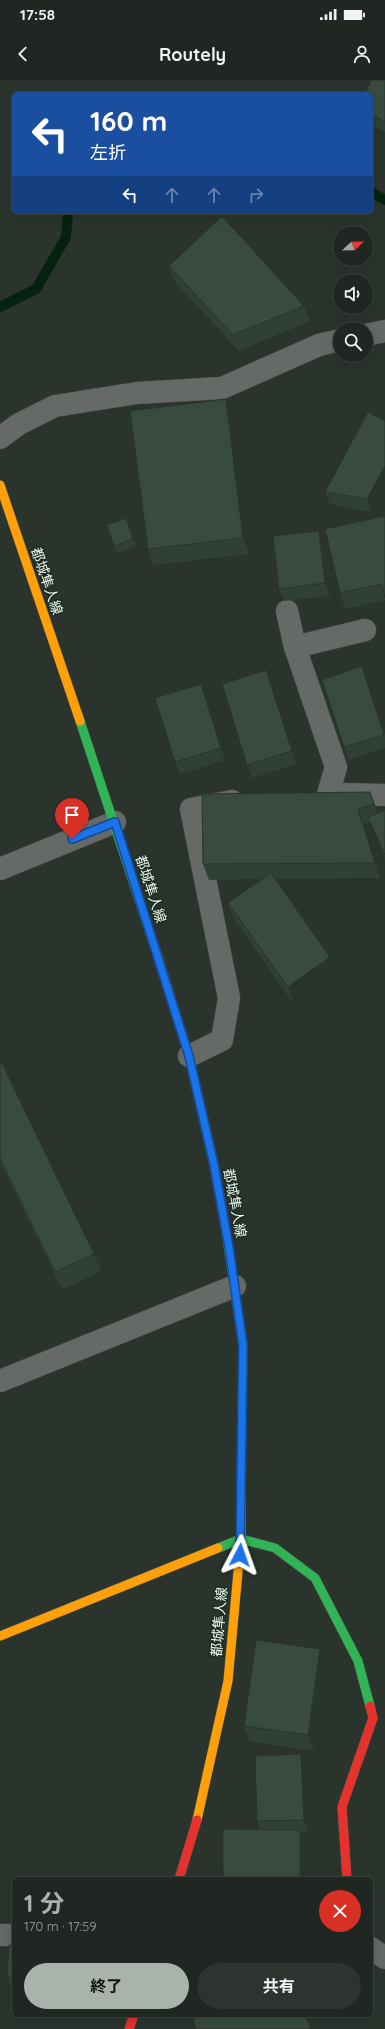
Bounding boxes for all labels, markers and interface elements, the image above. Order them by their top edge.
text: 17:58 [20,5,55,24]
icon: back [12,43,34,65]
text: Routely [159,43,226,66]
icon: person [351,43,373,65]
text: 160 m [90,103,167,138]
icon: left [24,108,76,160]
text: 左折 [90,141,126,164]
icon: left [119,184,141,206]
icon: ahead [161,184,183,206]
icon: ahead [203,184,225,206]
icon: right [245,184,267,206]
north arrow [333,226,373,266]
map controls [333,226,373,362]
button: sound [333,274,373,314]
button: search [333,322,373,362]
street label: 都城隼人線 [27,545,67,617]
pin [55,798,89,839]
icon: arrive [61,804,83,826]
street label: 都城隼人線 [132,853,170,925]
street label: 都城隼人線 [219,1167,251,1239]
position arrow [219,1534,261,1576]
street label: 都城隼人線 [207,1586,231,1658]
text: 1 分 [24,1888,64,1918]
button: close [319,1890,361,1932]
text: 170 m · 17:59 [24,1918,97,1934]
button: 終了 [24,1963,189,2009]
button: 共有 [197,1963,361,2009]

